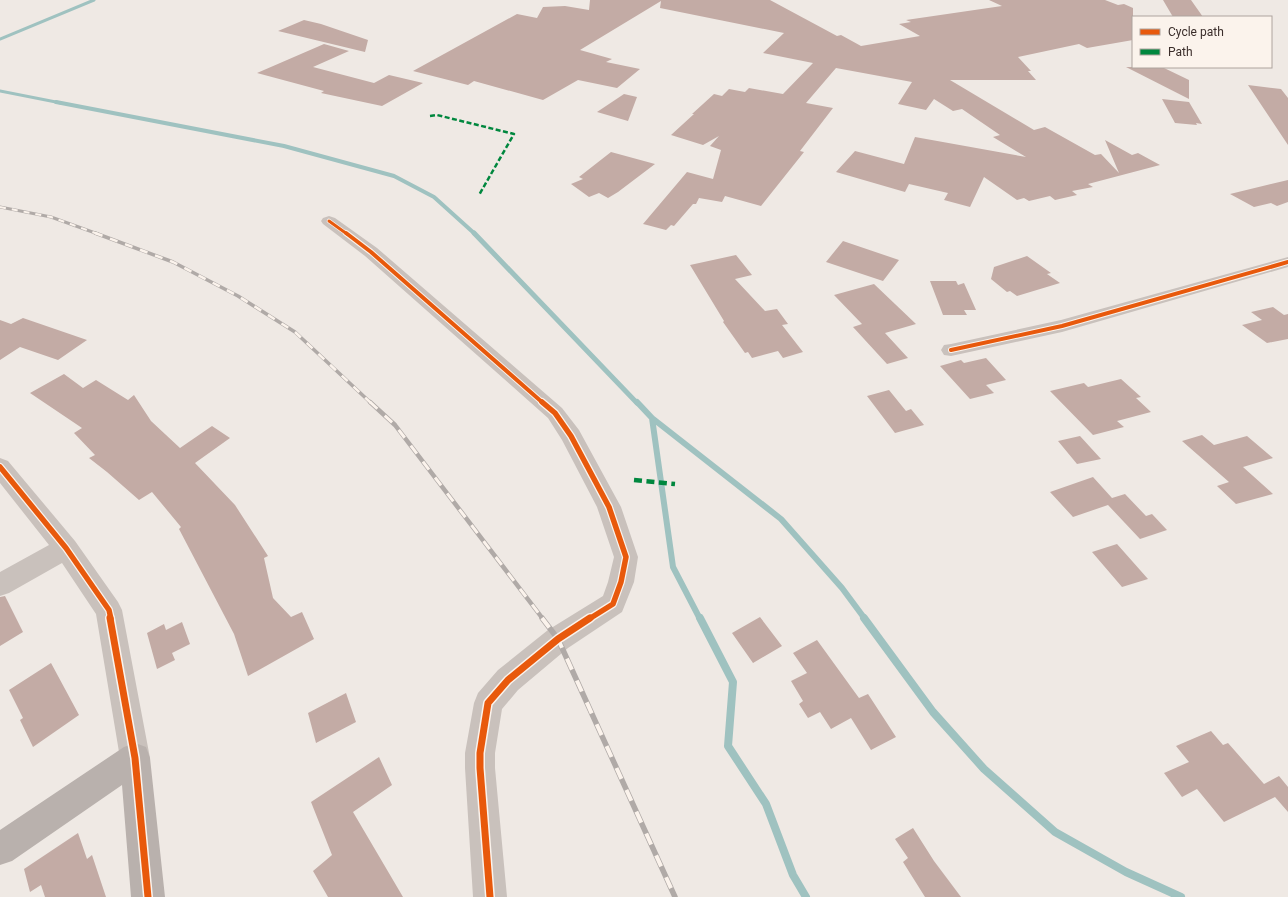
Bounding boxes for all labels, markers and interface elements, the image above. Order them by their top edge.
legend [1132,16,1272,68]
text: Cycle path [1168,25,1224,39]
text: Path [1168,45,1193,59]

